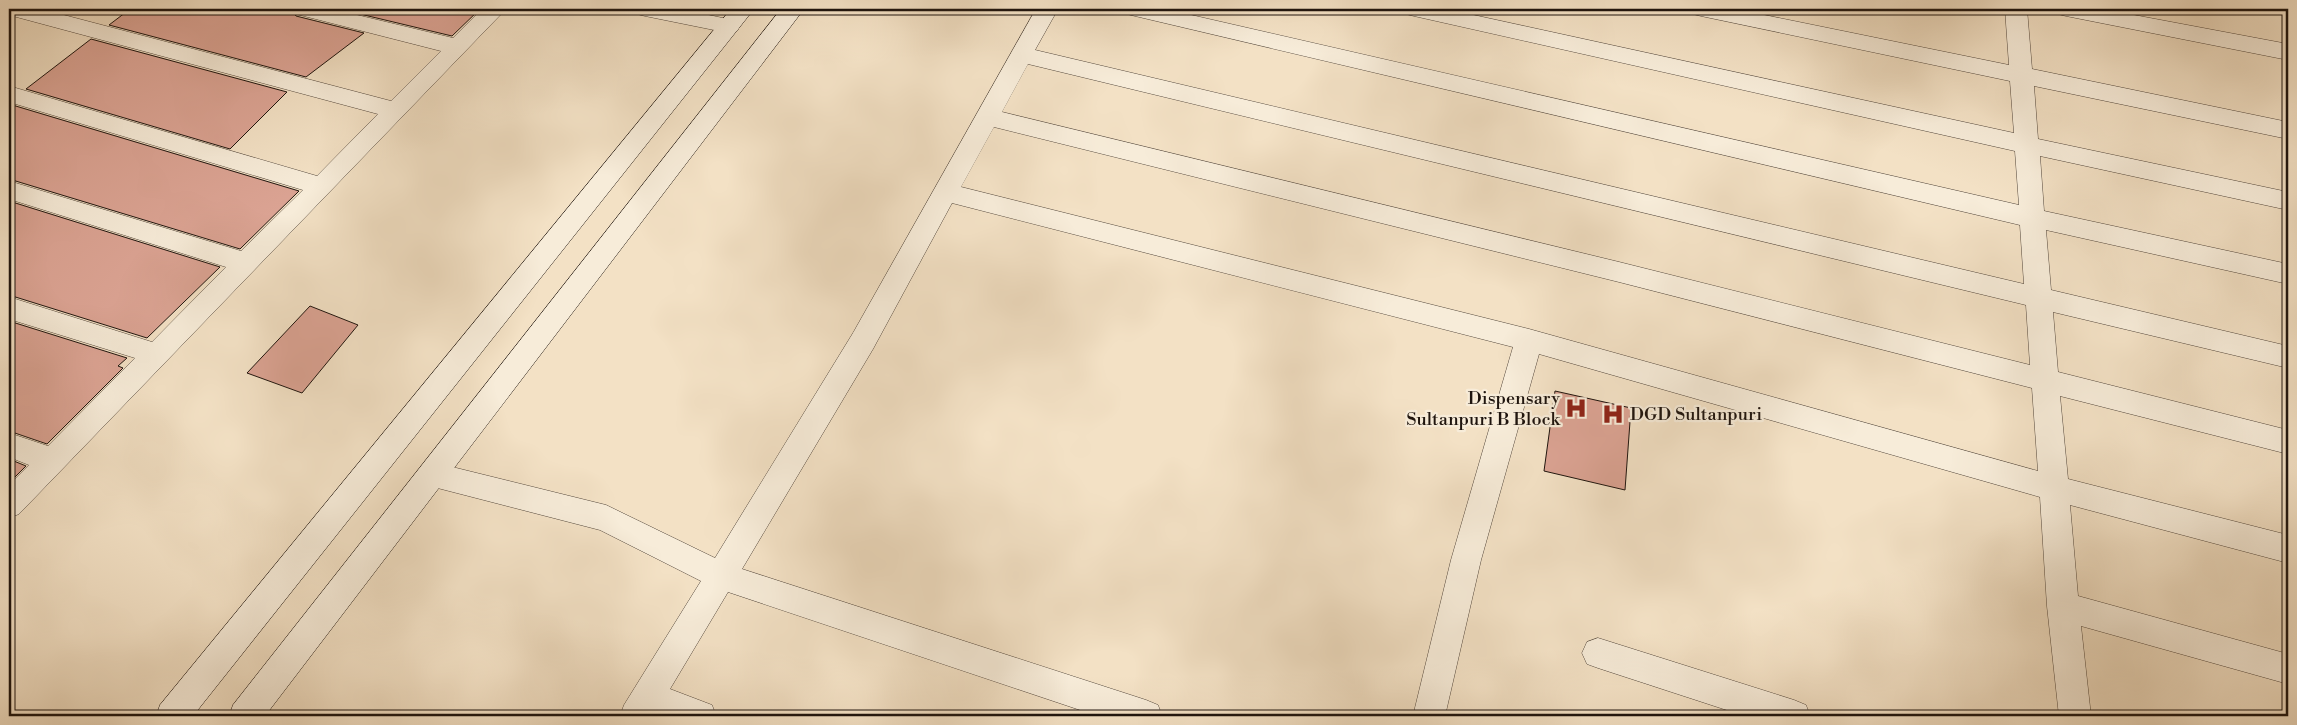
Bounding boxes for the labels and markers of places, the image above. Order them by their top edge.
place label: Dispensary Sultanpuri B Block [1406,387,1562,431]
hospital icon: Dispensary Sultanpuri B Block [1563,395,1589,421]
hospital icon: DGD Sultanpuri [1600,401,1626,427]
place label: DGD Sultanpuri [1630,403,1762,426]

